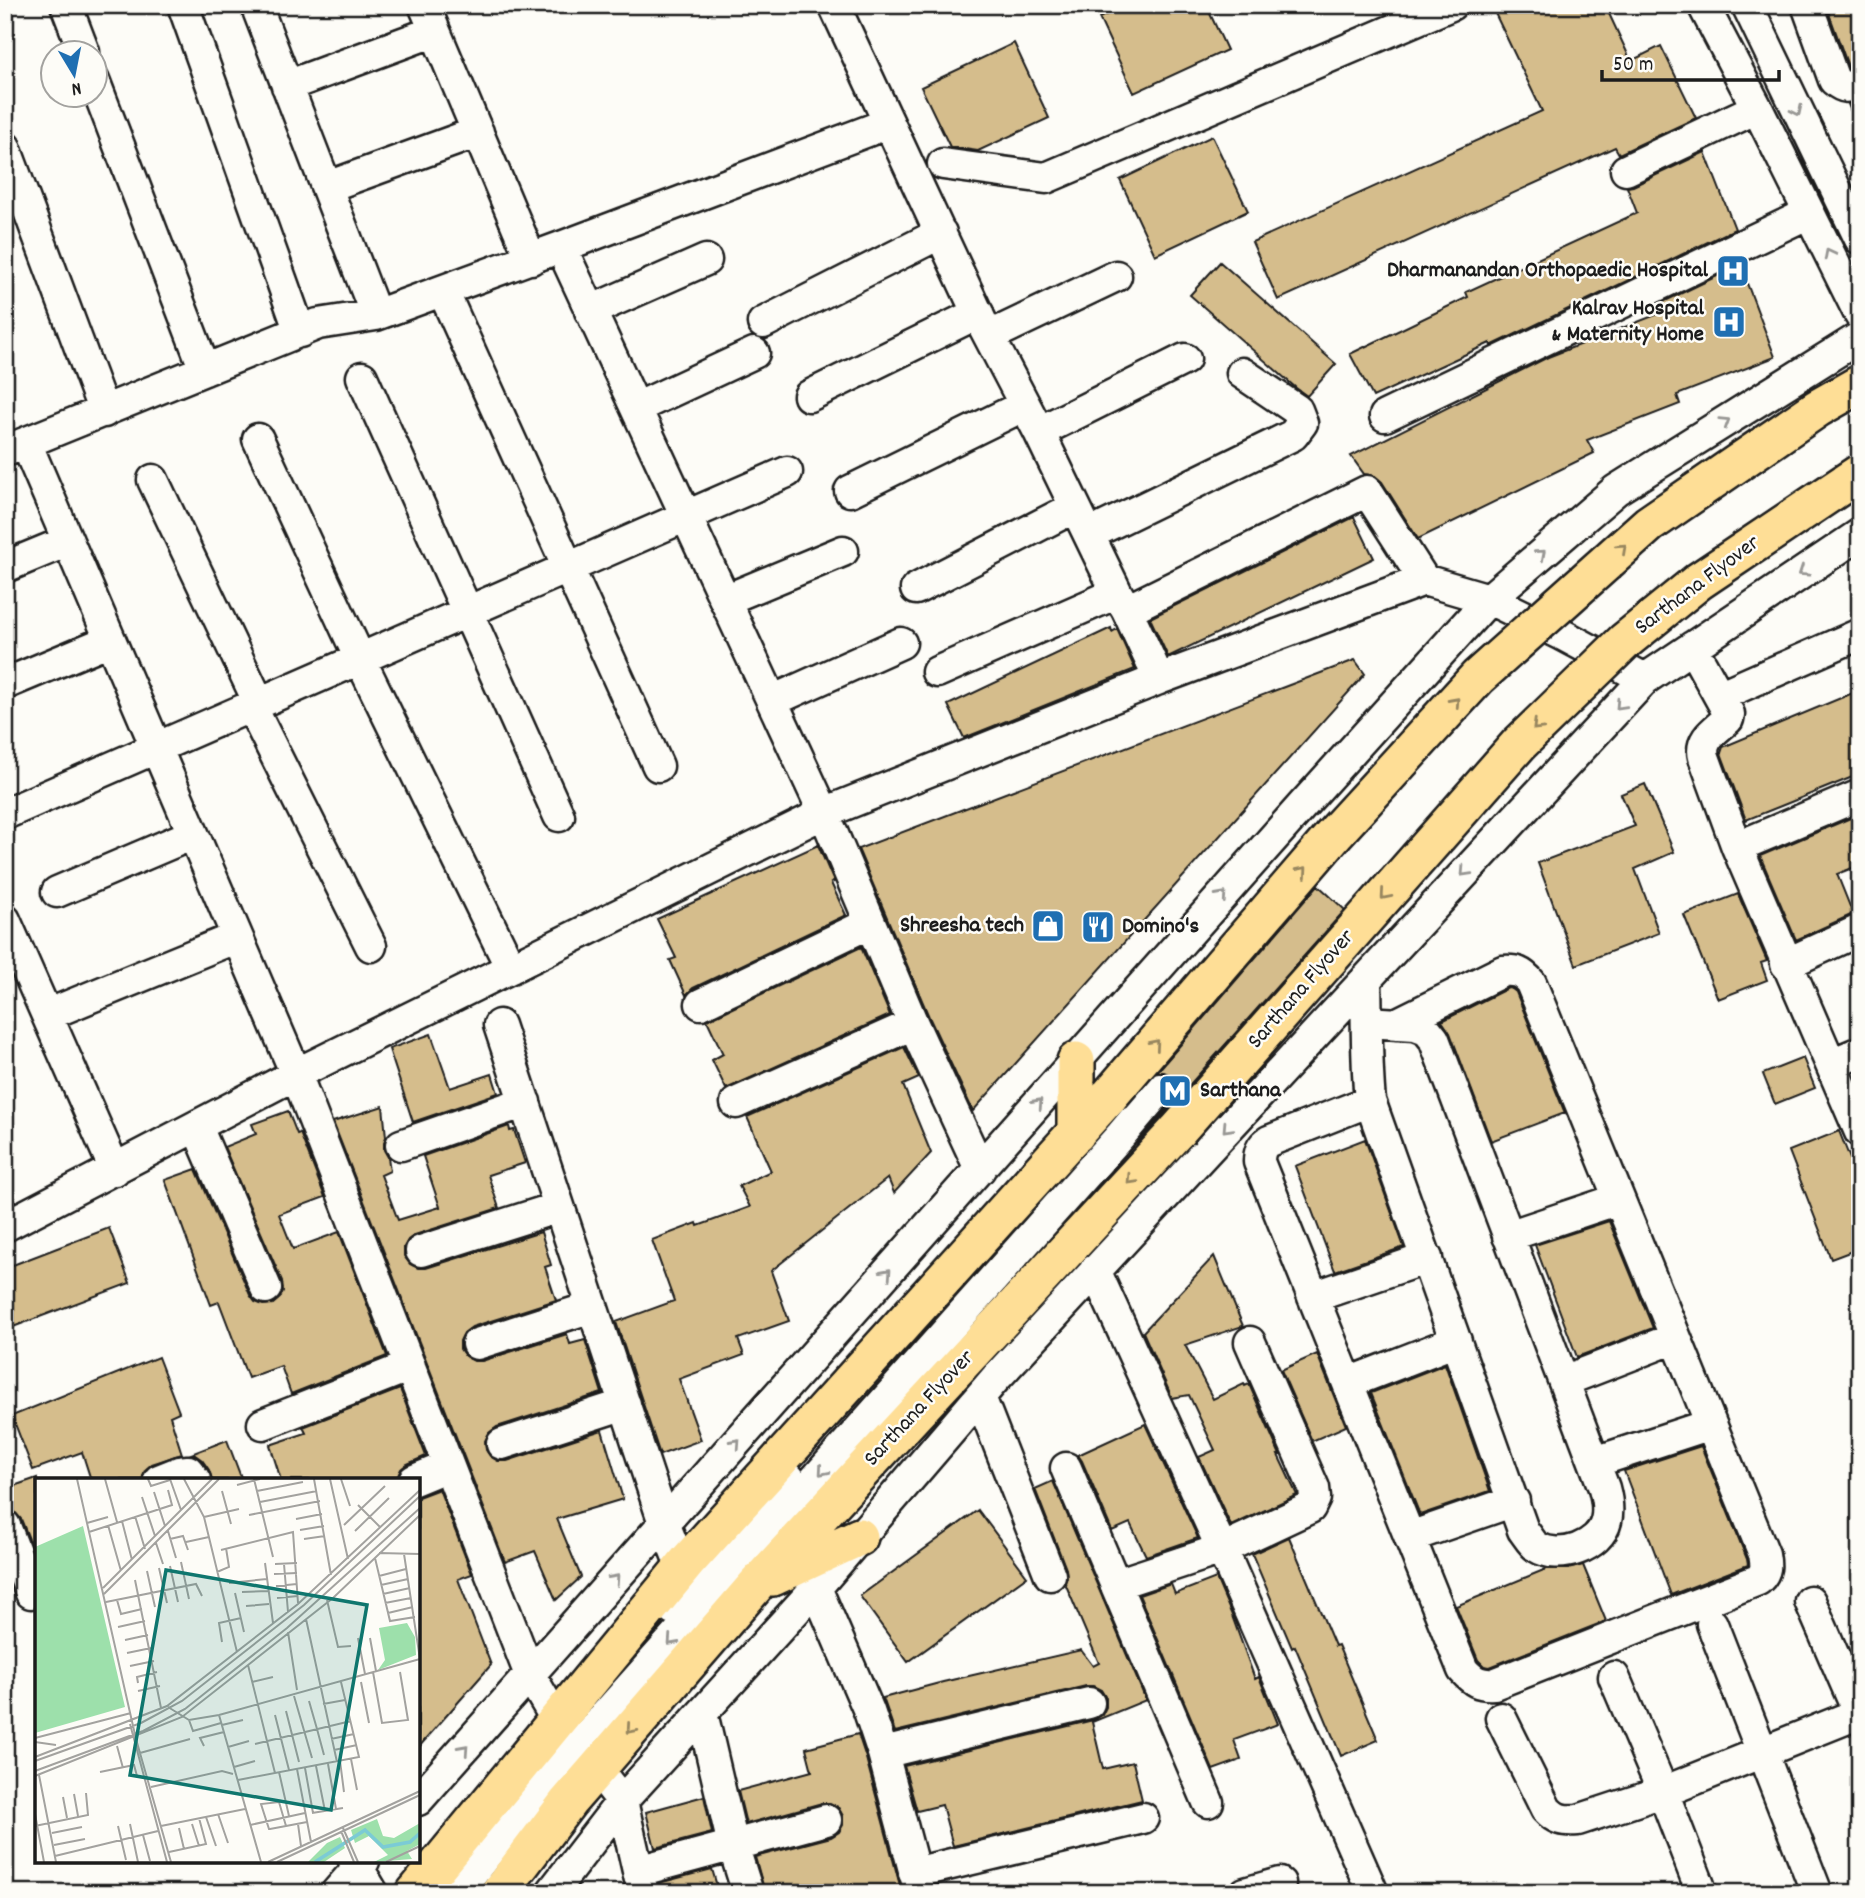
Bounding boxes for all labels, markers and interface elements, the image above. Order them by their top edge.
north arrow [38,38,108,108]
scale bar [1602,38,1779,82]
text: 50 m [1613,51,1653,81]
text: N [69,73,83,101]
one-way arrow [1789,104,1803,116]
one-way arrow [1824,249,1838,261]
hospital icon: Dharmanandan Orthopaedic Hospital [1714,252,1752,290]
place label: Dharmanandan Orthopaedic Hospital [1387,255,1709,288]
place label: Kalrav Hospital & Maternity Home [1551,293,1705,352]
hospital icon: Kalrav Hospital & Maternity Home [1710,303,1748,341]
one-way arrow [1717,417,1730,430]
street label: Sarthana Flyover [1628,528,1768,644]
one-way arrow [1614,544,1627,556]
one-way arrow [1533,550,1545,563]
one-way arrow [1798,564,1811,576]
one-way arrow [1447,697,1459,710]
one-way arrow [1616,697,1628,710]
one-way arrow [1533,718,1546,731]
one-way arrow [1461,864,1474,877]
one-way arrow [1295,866,1307,879]
one-way arrow [1381,887,1393,900]
one-way arrow [1214,891,1226,904]
shop icon: Shreesha tech [1029,907,1067,945]
restaurant icon: Domino's [1079,908,1117,946]
place label: Shreesha tech [900,910,1024,943]
place label: Domino's [1122,911,1200,944]
street label: Sarthana Flyover [1241,922,1364,1057]
one-way arrow [1147,1039,1159,1052]
metro station icon: Sarthana [1156,1072,1194,1110]
place label: Sarthana [1200,1075,1282,1108]
one-way arrow [1030,1098,1043,1111]
one-way arrow [1223,1120,1235,1133]
one-way arrow [1127,1172,1140,1185]
one-way arrow [879,1268,891,1281]
street label: Sarthana Flyover [857,1343,983,1475]
one-way arrow [728,1438,740,1451]
one-way arrow [819,1463,831,1476]
inset map [35,1478,420,1863]
one-way arrow [607,1574,619,1587]
one-way arrow [668,1633,680,1646]
one-way arrow [627,1720,639,1733]
one-way arrow [455,1744,468,1757]

